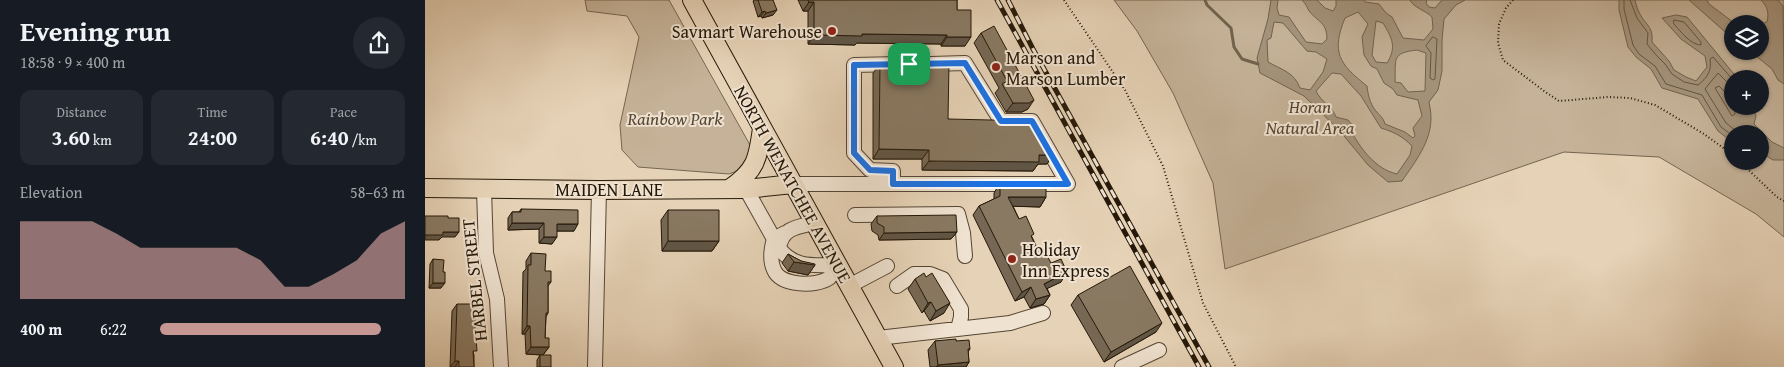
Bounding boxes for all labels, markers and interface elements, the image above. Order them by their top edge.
text: Evening run [20,10,171,51]
map controls [1724,15,1769,170]
button: layers [1724,15,1769,60]
button: share [353,17,405,69]
place label: Savmart Warehouse [672,18,822,45]
marker: Savmart Warehouse [826,25,838,37]
pin [888,43,930,85]
place label: Marson and Marson Lumber [1006,44,1126,92]
text: 18:58 · 9 × 400 m [20,50,125,74]
icon: arrive [895,50,923,78]
marker: Marson and Marson Lumber [990,61,1002,73]
button: + [1724,70,1769,115]
street label: NORTH WENATCHEE AVENUE [727,80,859,288]
park label: Horan Natural Area [1265,93,1355,141]
text: Distance [56,102,107,122]
text: Time [198,102,227,122]
text: Pace [330,102,357,122]
park label: Rainbow Park [627,105,723,132]
text: 3.60 [51,122,90,153]
text: 24:00 [188,122,237,153]
text: 6:40 [310,122,349,153]
button: − [1724,125,1769,170]
text: km [90,130,112,150]
text: /km [349,130,377,150]
street label: MAIDEN LANE [555,176,663,203]
text: Elevation [20,180,83,204]
text: 58–63 m [350,180,405,204]
street label: HARBEL STREET [454,218,494,342]
place label: Holiday Inn Express [1022,236,1110,284]
marker: Holiday Inn Express [1006,253,1018,265]
text: 400 m [20,317,62,341]
text: 6:22 [100,317,127,341]

